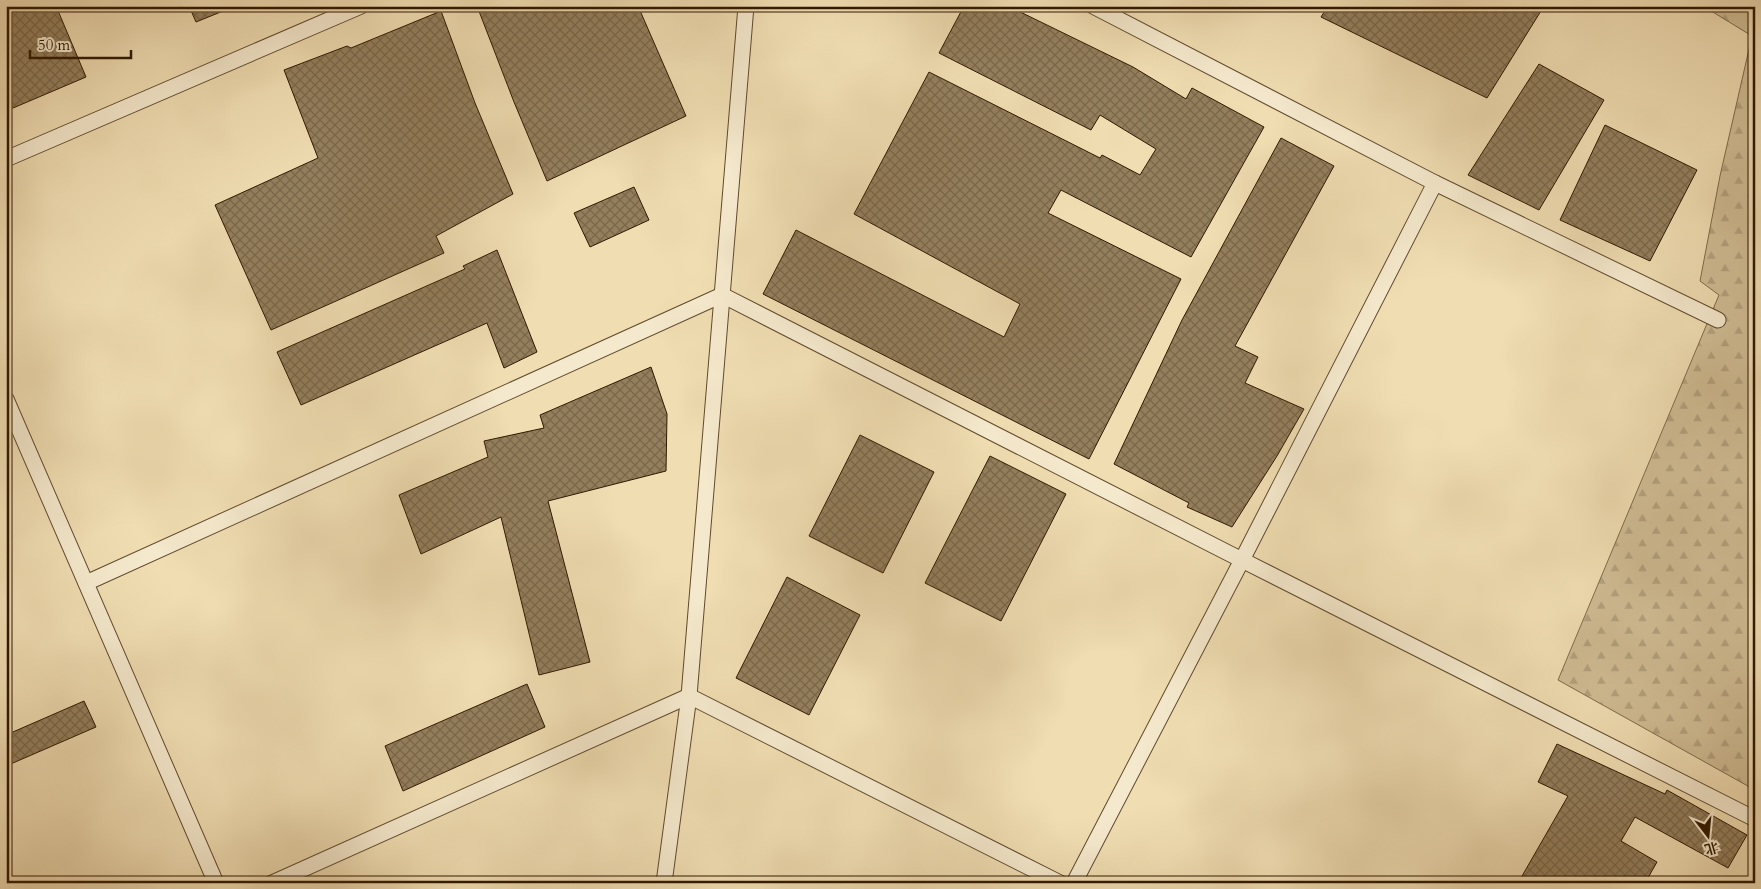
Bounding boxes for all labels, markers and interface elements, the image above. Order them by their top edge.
scale bar [30,28,131,60]
text: 50 m [38,35,70,55]
north arrow [1684,812,1734,862]
text: 北 [1702,837,1721,859]

